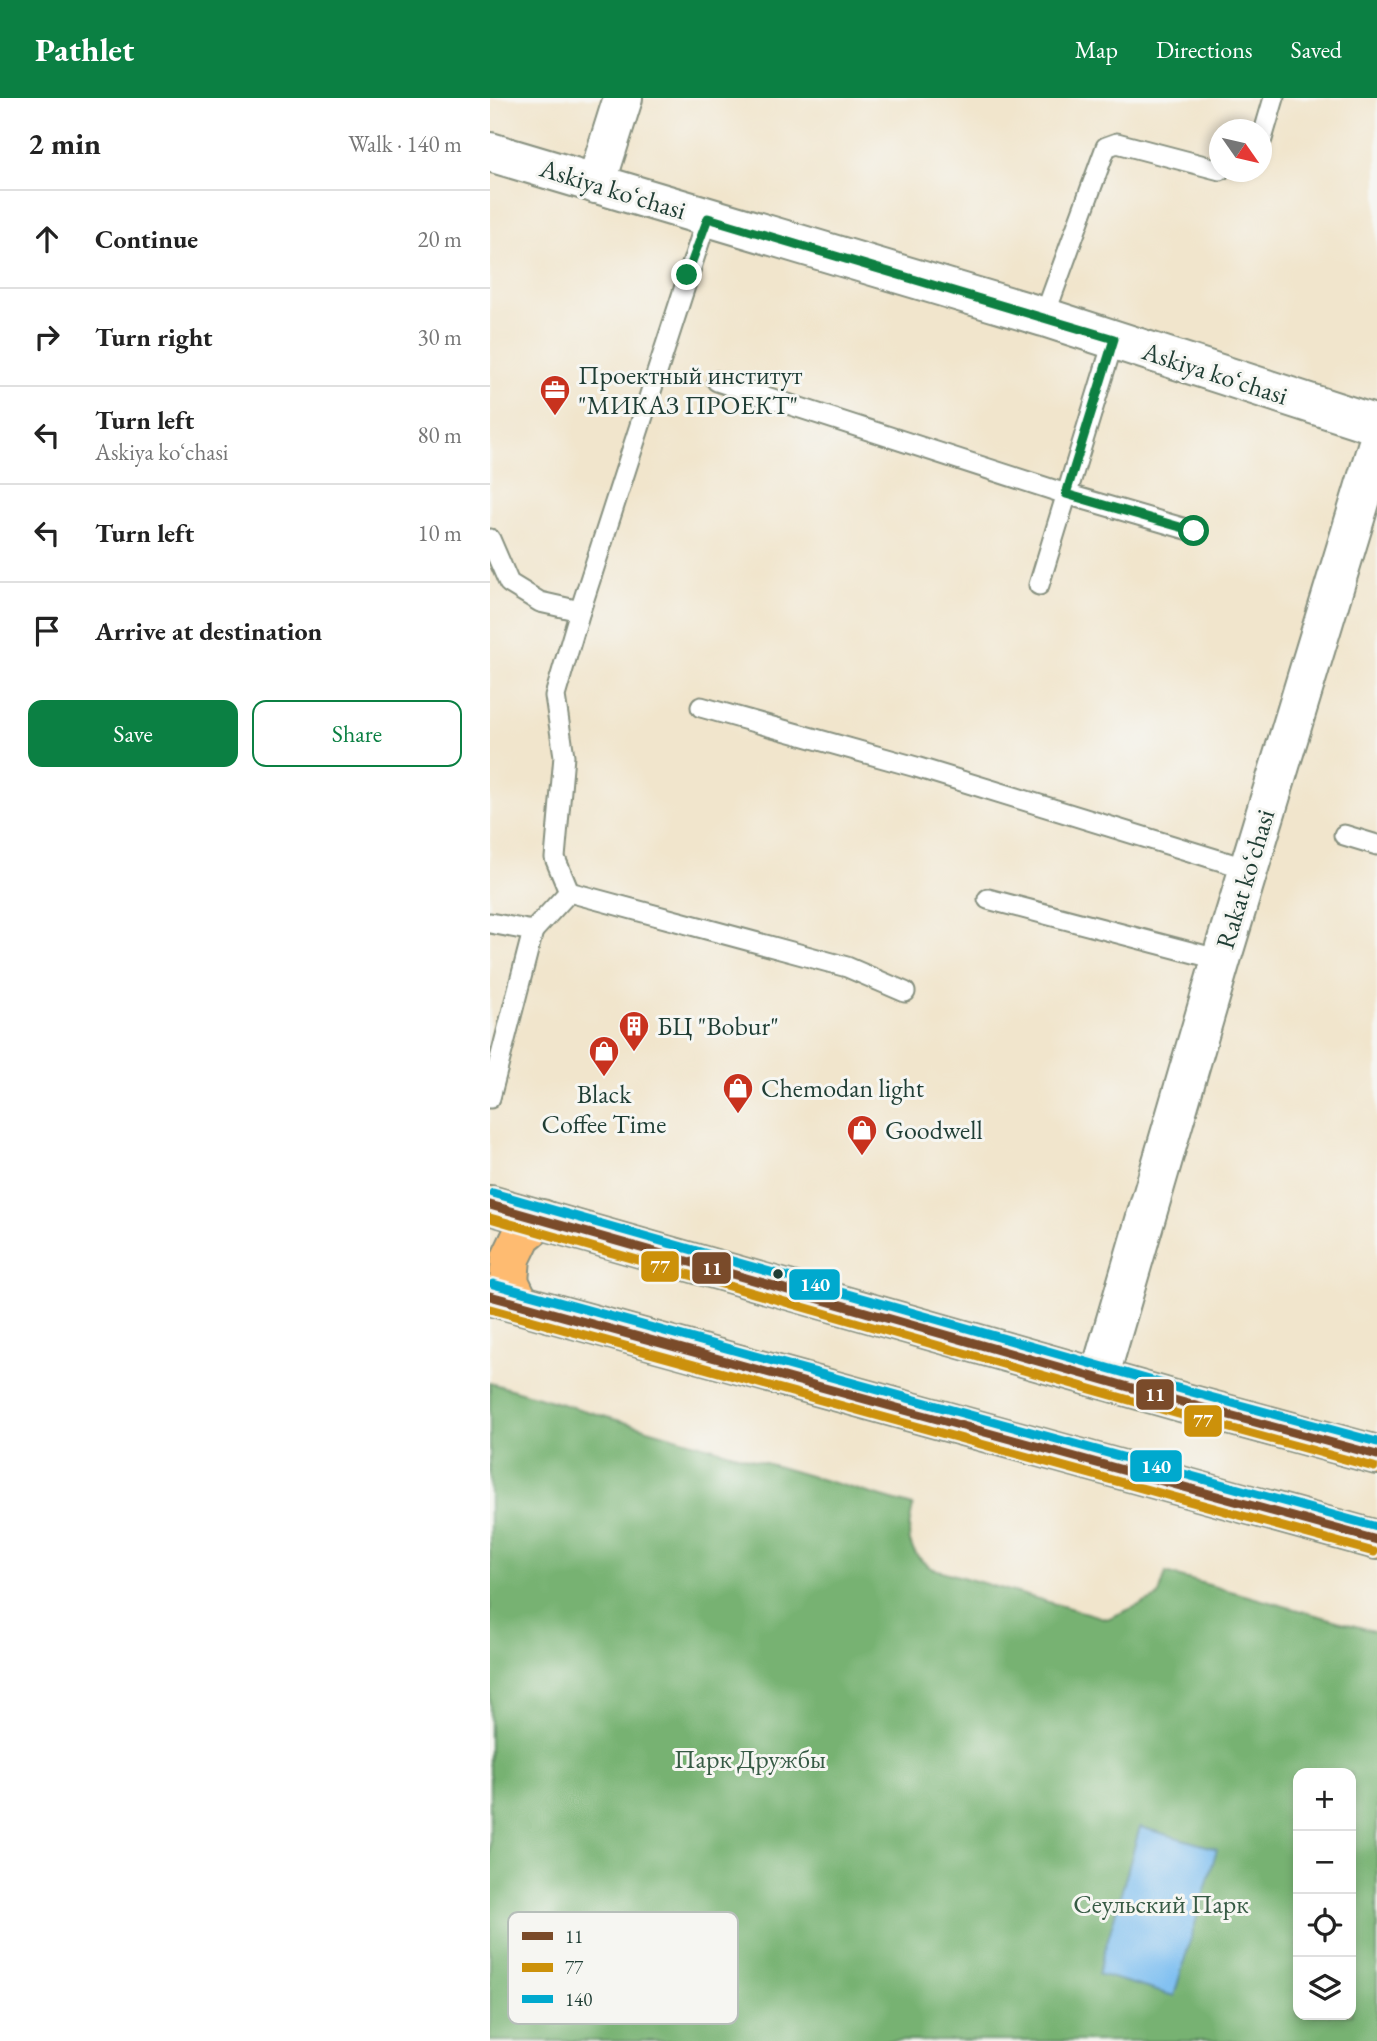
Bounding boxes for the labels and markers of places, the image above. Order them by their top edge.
place label: Проектный институт "МИКАЗ ПРОЕКТ" [578,358,803,422]
office icon: Проектный институт "МИКАЗ ПРОЕКТ" [538,373,572,417]
building icon: БЦ "Bobur" [617,1009,651,1053]
place label: БЦ "Bobur" [657,1009,779,1043]
shop icon: Black Coffee Time [587,1034,621,1078]
shop icon: Chemodan light [721,1071,755,1115]
place label: Chemodan light [761,1071,924,1105]
place label: Black Coffee Time [541,1077,667,1141]
shop icon: Goodwell [845,1113,879,1157]
place label: Goodwell [885,1113,983,1147]
unlabelled marker [771,1267,785,1281]

